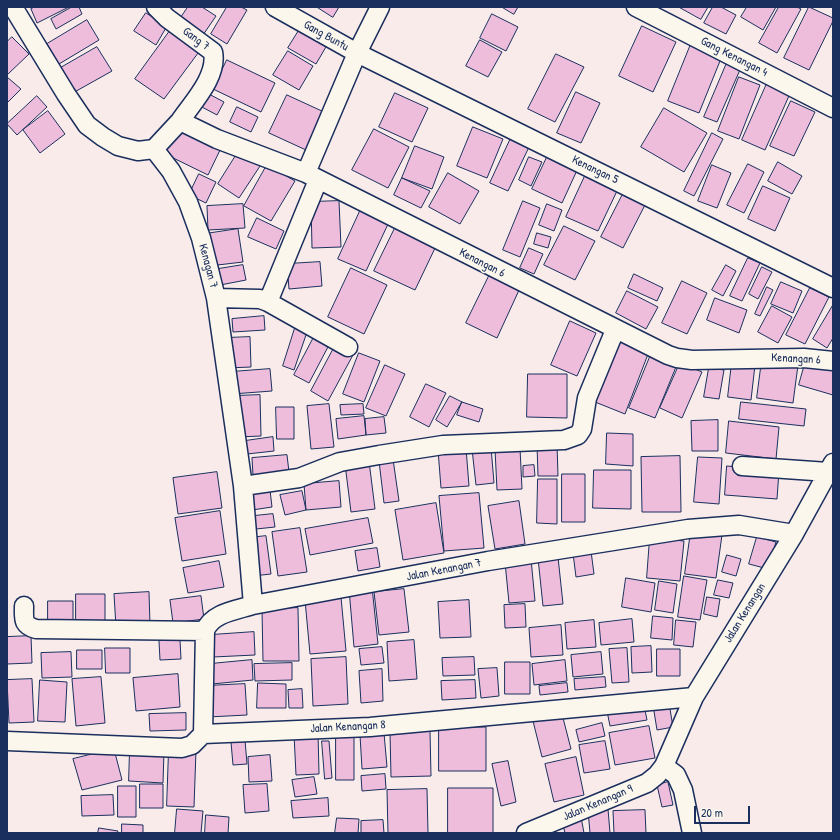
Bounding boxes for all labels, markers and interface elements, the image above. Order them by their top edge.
street label: Gang Buntu [301,18,351,54]
street label: Gang 7 [180,24,212,54]
street label: Gang Kenangan 4 [698,34,770,80]
street label: Kenangan 5 [569,153,621,187]
street label: Kenagan 7 [195,242,221,290]
street label: Kenangan 6 [457,245,507,281]
street label: Kenangan 6 [771,351,821,367]
street label: Jalan Kenangan 7 [405,556,483,584]
street label: Jalan Kenangan [721,581,769,645]
street label: Jalan Kenangan 8 [310,718,386,736]
street label: Jalan Kenangan 9 [561,782,635,824]
scale bar [696,798,752,824]
text: 20 m [701,804,723,821]

